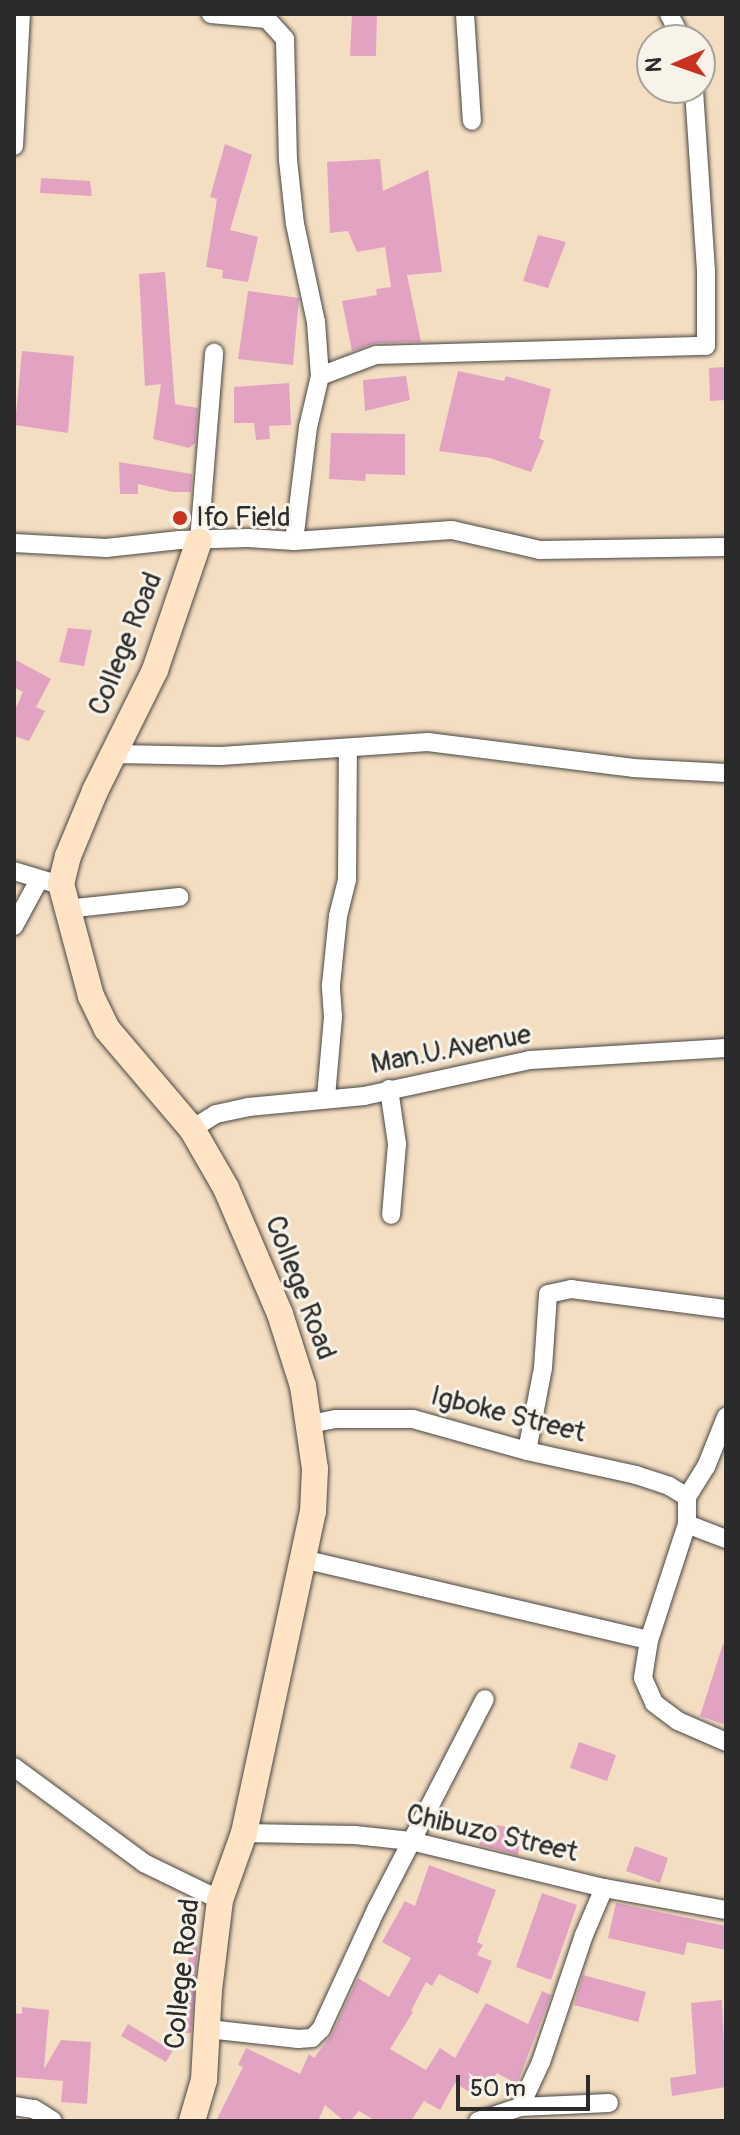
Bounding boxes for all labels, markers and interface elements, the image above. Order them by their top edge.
north arrow [636,24,716,104]
text: N [640,57,668,73]
place label: Ifo Field [196,501,291,535]
marker: Ifo Field [171,509,189,527]
street label: College Road [82,568,170,720]
street label: Man.U.Avenue [368,1018,534,1082]
street label: College Road [257,1211,343,1365]
street label: Igboke Street [427,1380,589,1450]
street label: Chibuzo Street [403,1798,581,1870]
street label: College Road [158,1897,208,2051]
scale bar [460,2059,594,2109]
text: 50 m [470,2074,526,2103]

